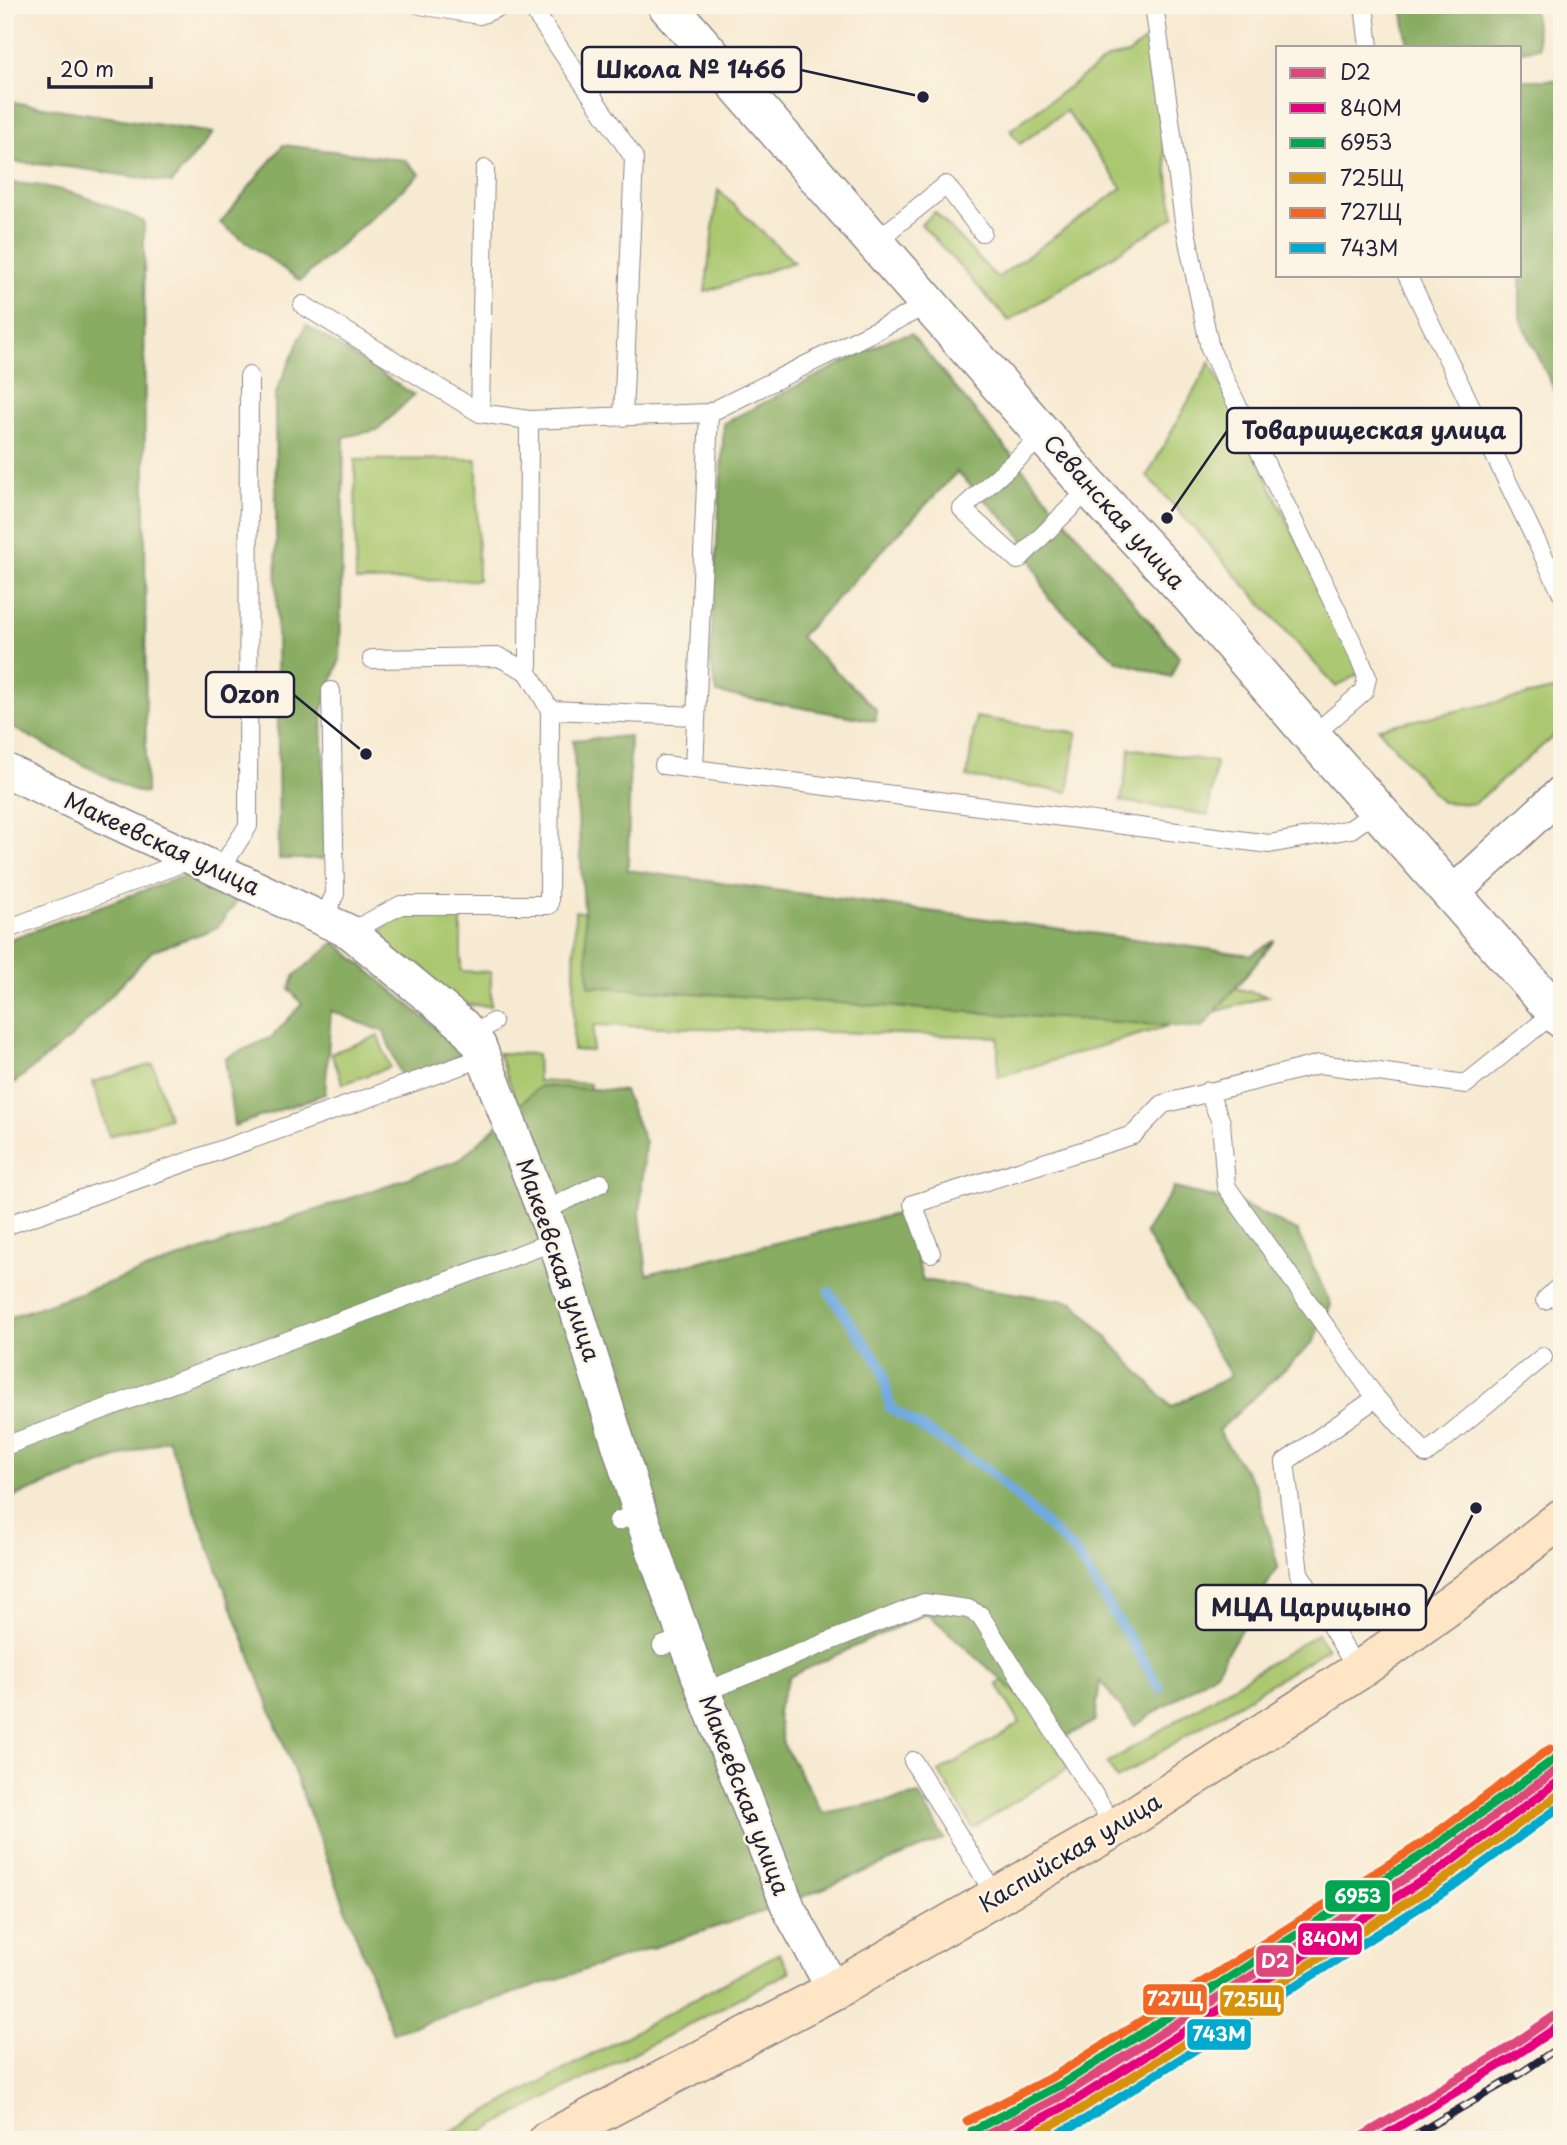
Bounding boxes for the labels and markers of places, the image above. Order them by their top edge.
callout: Школа № 1466 [582,47,801,92]
callout: Товарищеская улица [1227,408,1521,453]
callout: Ozon [206,672,294,717]
callout: МЦД Царицыно [1196,1585,1426,1630]

